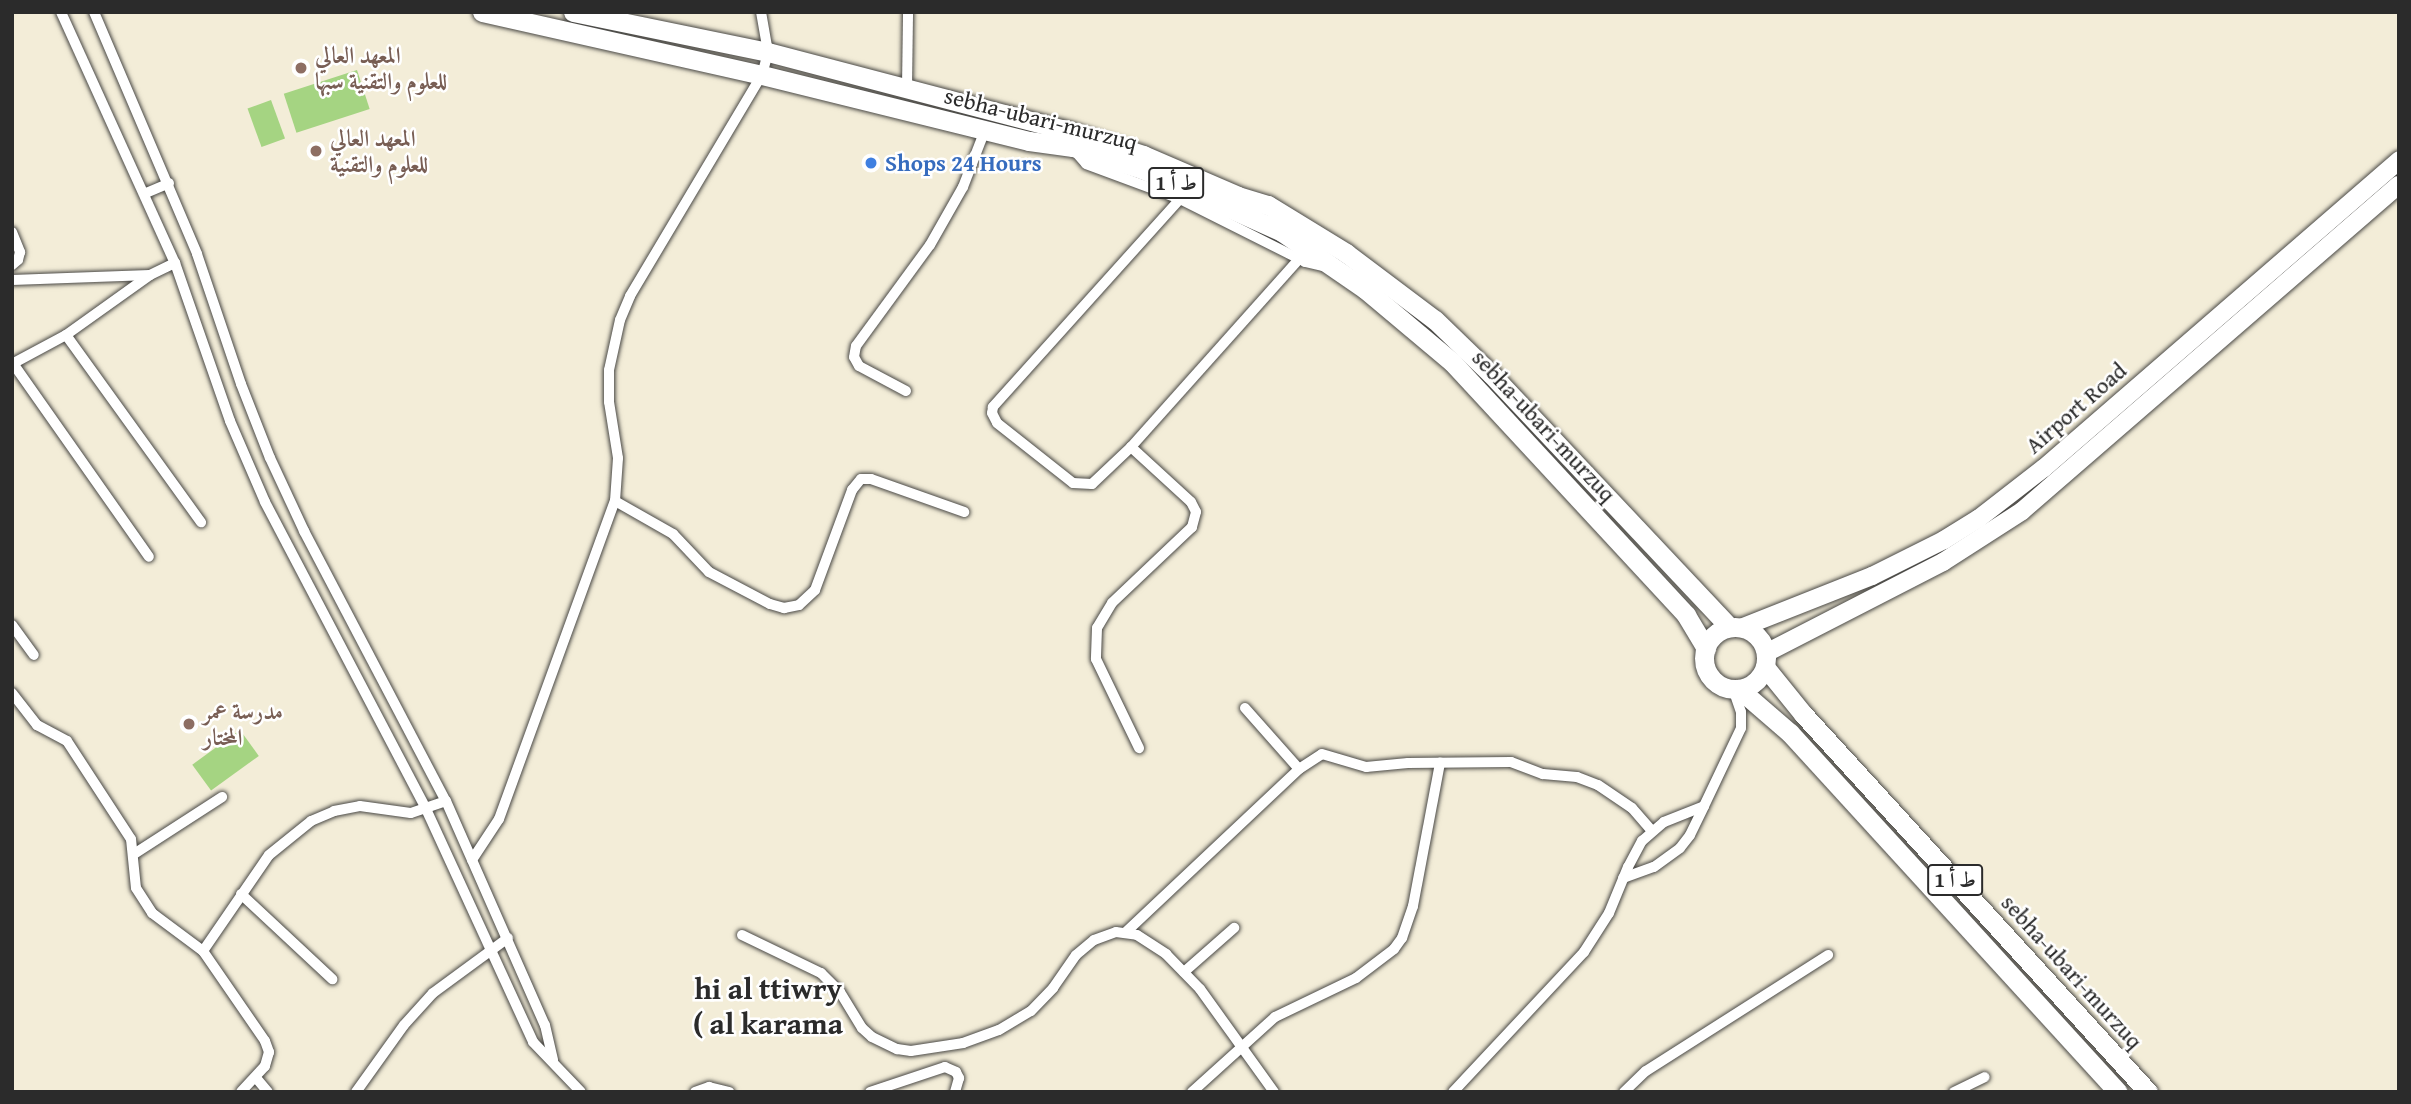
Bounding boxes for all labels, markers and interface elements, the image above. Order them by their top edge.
place label: المعهد العالي للعلوم والتقنية سبها [315,41,447,95]
marker: المعهد العالي للعلوم والتقنية سبها [293,60,309,76]
street label: sebha-ubari-murzuq [942,82,1140,156]
place label: المعهد العالي للعلوم والتقنية [330,124,428,178]
marker: المعهد العالي للعلوم والتقنية [308,143,324,159]
place label: Shops 24 Hours [885,149,1042,177]
marker: Shops 24 Hours [863,155,879,171]
road number: ط أ 1 [1148,166,1204,200]
street label: sebha-ubari-murzuq [1466,344,1622,508]
street label: Airport Road [2020,357,2132,459]
place label: مدرسة عمر المختار [203,697,283,751]
marker: مدرسة عمر المختار [181,716,197,732]
road number: ط أ 1 [1927,862,1983,898]
street label: sebha-ubari-murzuq [1996,889,2148,1055]
district label: hi al ttiwry ( al karama [693,970,843,1040]

